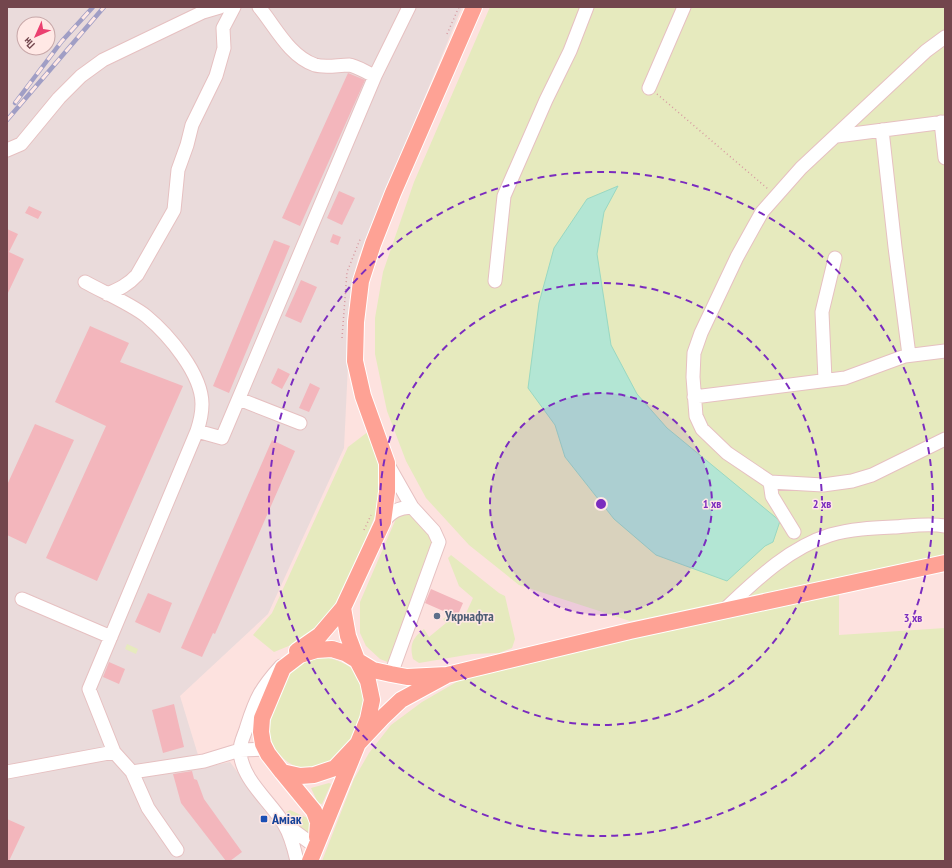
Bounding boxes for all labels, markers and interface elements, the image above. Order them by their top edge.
north arrow [16,16,56,56]
text: Пн [20,34,38,52]
text: 1 хв [703,496,721,511]
text: 2 хв [813,496,831,511]
centre of rings [594,497,608,511]
place label: Укрнафта [444,607,494,625]
text: 3 хв [904,610,922,625]
marker: Укрнафта [432,611,442,621]
place label: Аміак [271,810,302,828]
marker: Аміак [259,814,269,824]

